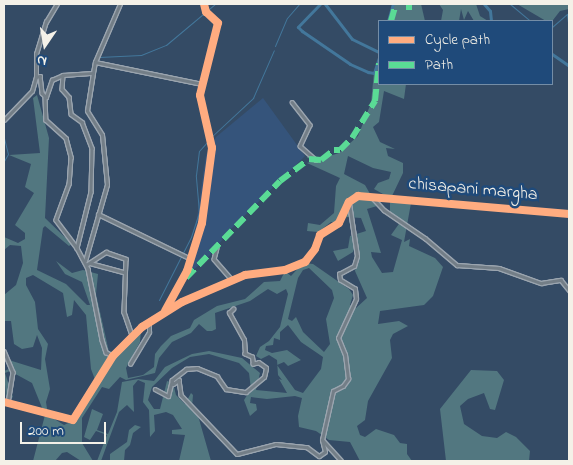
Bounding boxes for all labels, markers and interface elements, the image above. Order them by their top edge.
north arrow [20,20,70,70]
legend [378,20,553,85]
text: Cycle path [425,29,490,51]
text: N [35,49,49,71]
text: Path [425,54,453,76]
street label: chisapani margha [407,174,539,206]
scale bar [22,412,109,444]
text: 200 m [28,420,64,442]

